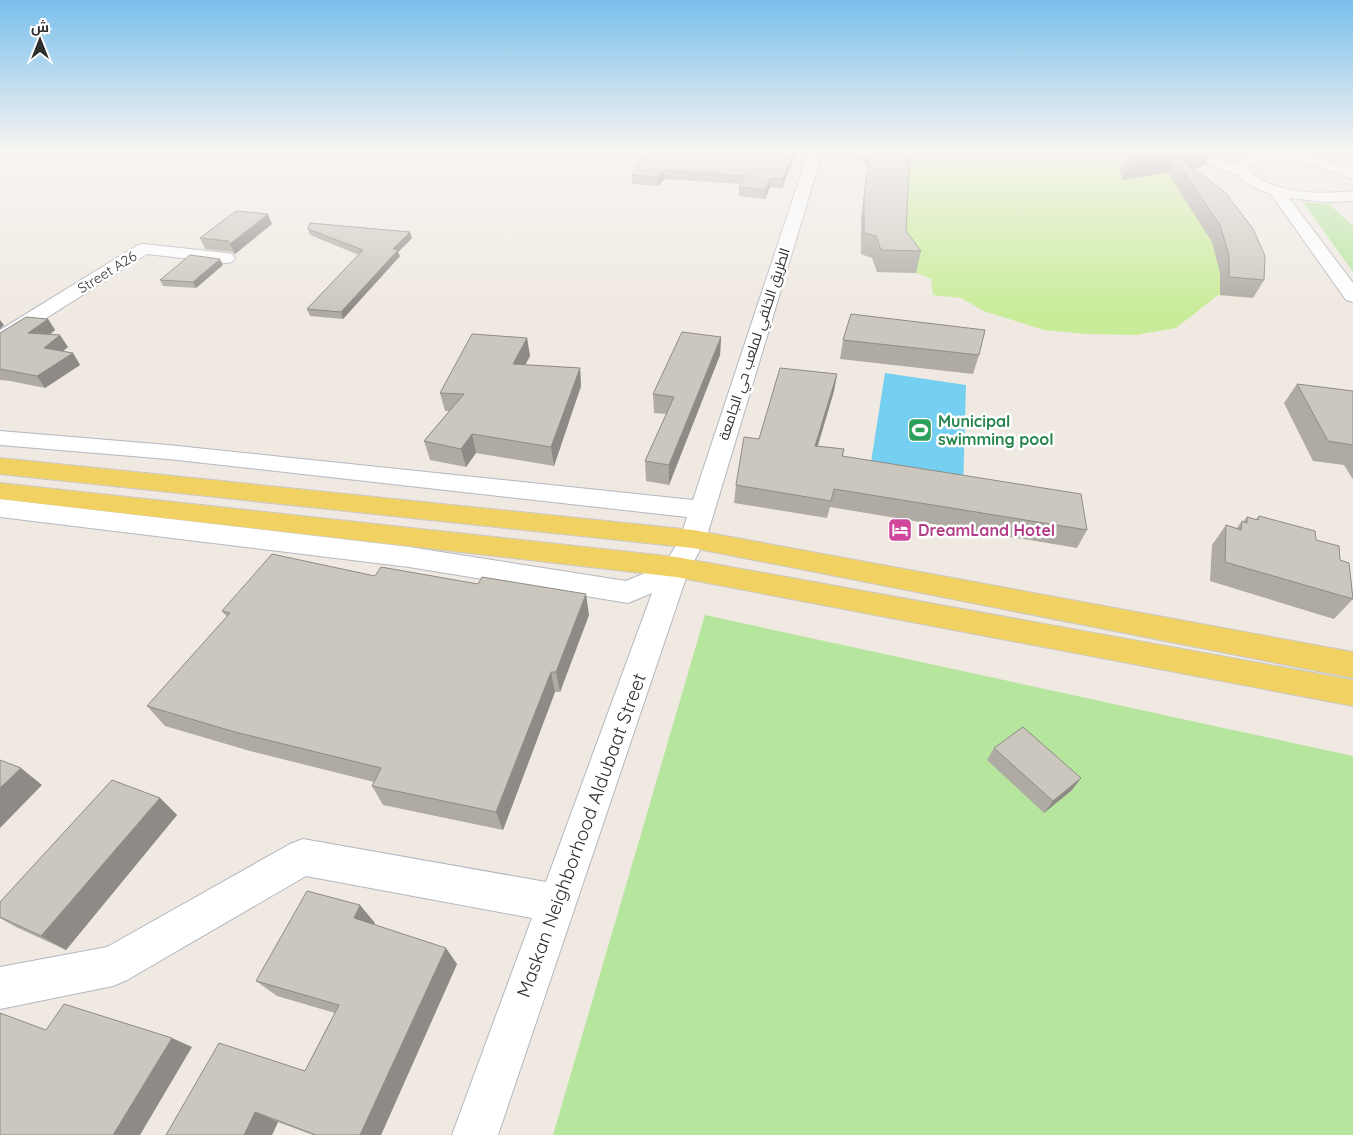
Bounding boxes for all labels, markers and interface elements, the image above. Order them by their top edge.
north arrow [15,15,65,65]
text: ش [31,18,49,36]
street label: الطريق الخلفي لملعب حي الجامعة [714,246,796,443]
street label: Street A26 [74,247,140,297]
place label: Municipal swimming pool [938,411,1054,449]
sports icon: Municipal swimming pool [907,417,933,443]
hotel icon: DreamLand Hotel [887,517,913,543]
place label: DreamLand Hotel [918,520,1055,540]
street label: Maskan Neighborhood Aldubaat Street [511,670,651,1000]

